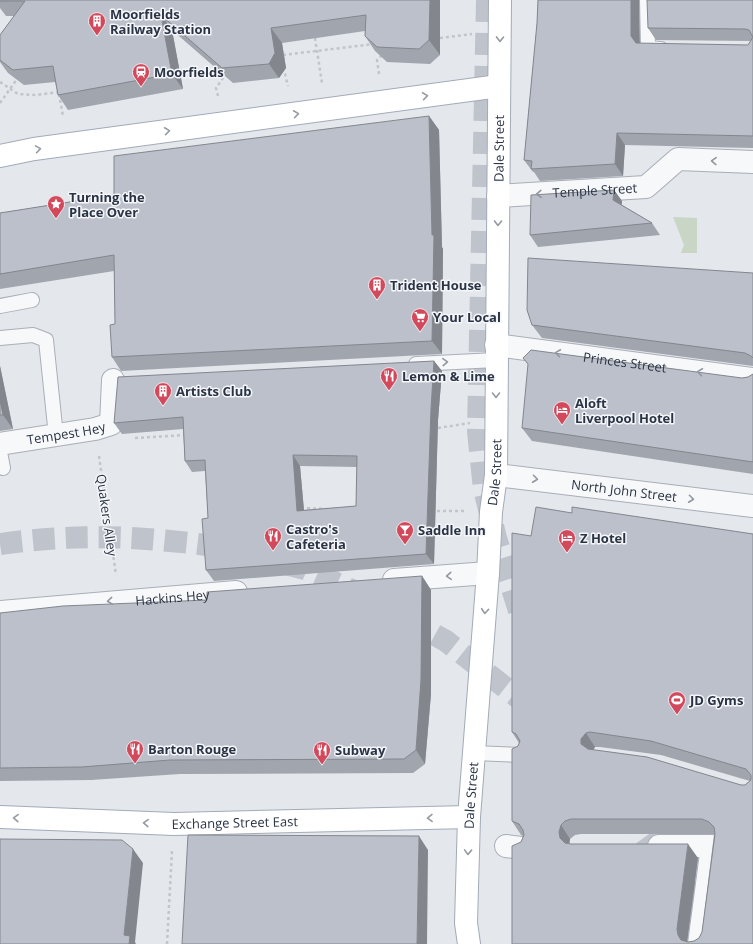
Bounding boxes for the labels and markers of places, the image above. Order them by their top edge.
place label: Moorfields Railway Station [110,5,211,38]
building icon: Moorfields Railway Station [87,11,107,36]
station icon: Moorfields [131,62,151,87]
place label: Moorfields [154,63,224,81]
place label: Turning the Place Over [69,188,145,221]
place icon: Turning the Place Over [46,194,66,219]
building icon: Trident House [367,275,387,300]
place label: Trident House [390,276,482,294]
supermarket icon: Your Local [410,307,430,332]
place label: Your Local [433,308,501,326]
restaurant icon: Lemon & Lime [379,366,399,391]
place label: Lemon & Lime [402,367,495,385]
building icon: Artists Club [153,381,173,406]
place label: Artists Club [176,382,251,400]
place label: Aloft Liverpool Hotel [575,394,674,427]
hotel icon: Aloft Liverpool Hotel [552,400,572,425]
place label: Castro's Cafeteria [286,520,346,553]
bar icon: Saddle Inn [395,520,415,545]
place label: Saddle Inn [418,521,486,539]
restaurant icon: Castro's Cafeteria [263,526,283,551]
hotel icon: Z Hotel [557,528,577,553]
place label: Z Hotel [580,529,626,547]
sports icon: JD Gyms [667,690,687,715]
place label: JD Gyms [689,691,743,709]
restaurant icon: Barton Rouge [125,739,145,764]
place label: Barton Rouge [148,740,237,758]
restaurant icon: Subway [312,740,332,765]
place label: Subway [335,741,386,759]

